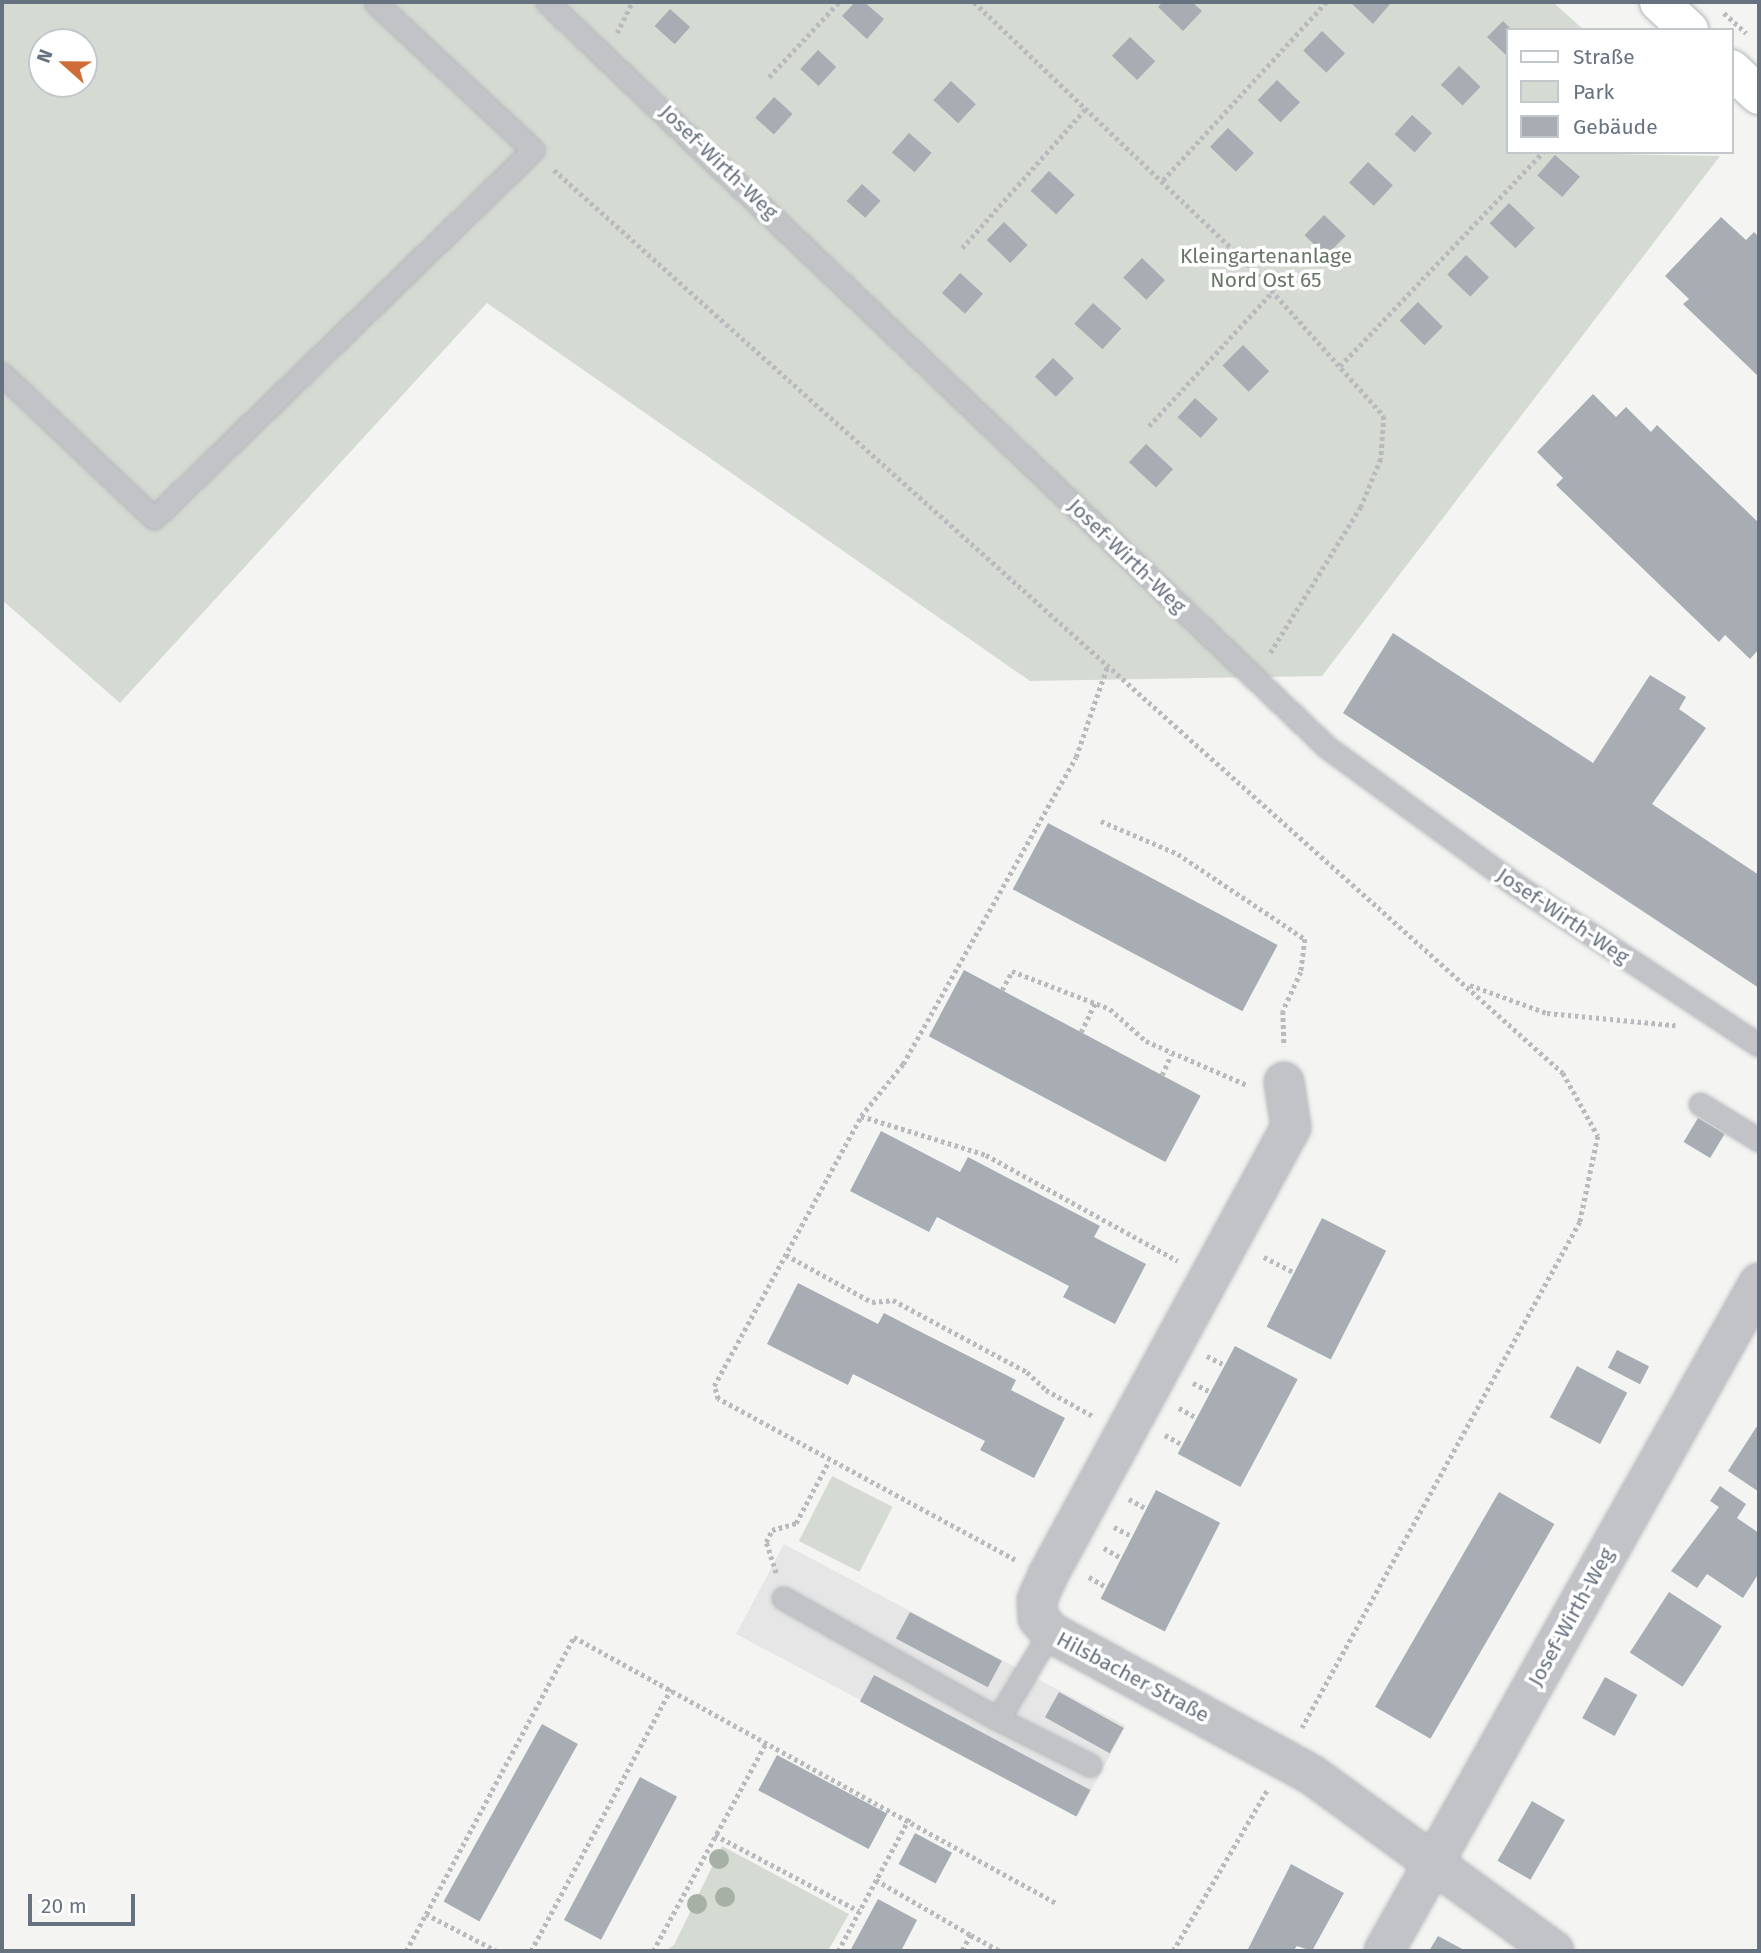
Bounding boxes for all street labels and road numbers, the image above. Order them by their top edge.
street label: Josef-Wirth-Weg [655,99,783,225]
street label: Josef-Wirth-Weg [1063,493,1191,619]
street label: Josef-Wirth-Weg [1492,862,1634,970]
street label: Josef-Wirth-Weg [1523,1543,1619,1691]
street label: Hilsbacher Straße [1052,1626,1214,1728]

